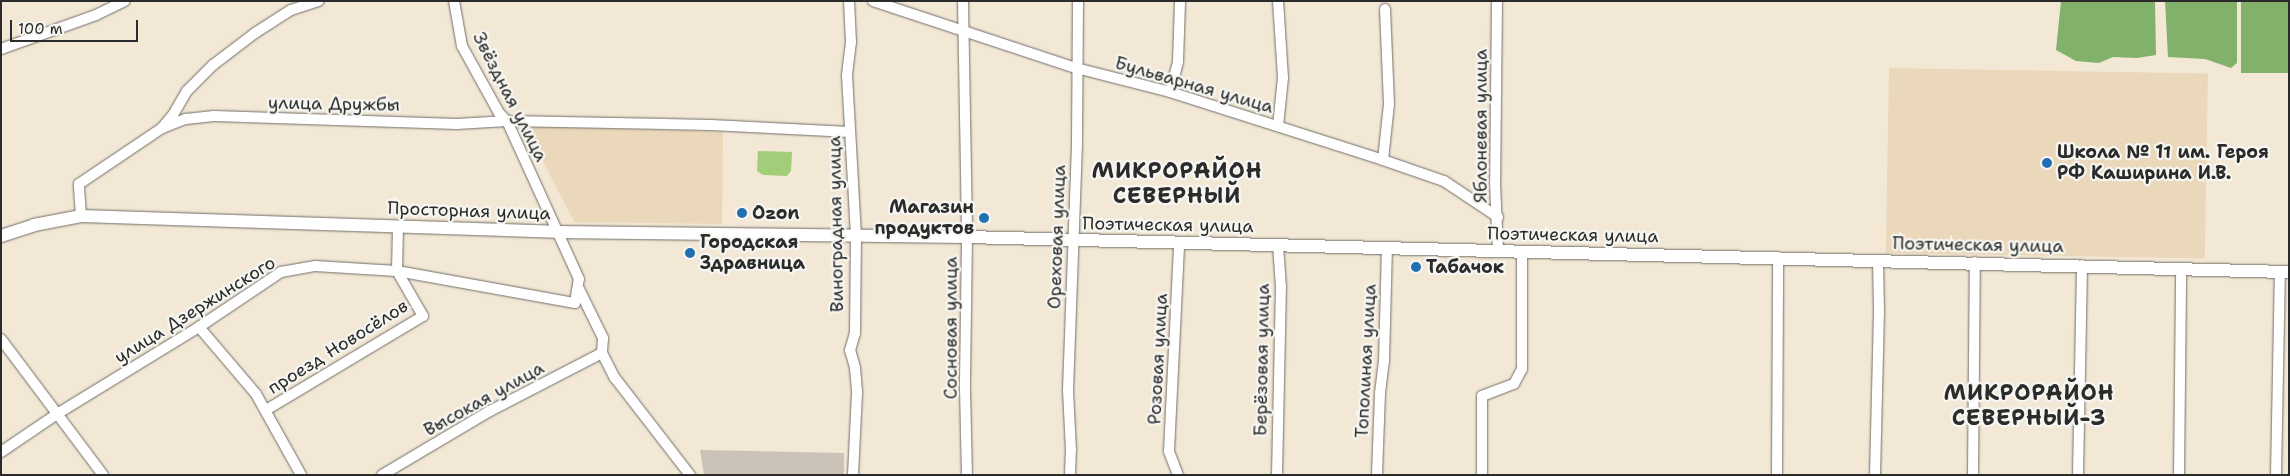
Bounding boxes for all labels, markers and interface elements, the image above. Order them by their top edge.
scale bar [12,10,140,42]
text: 100 m [18,19,63,39]
street label: Звёздная улица [468,29,552,165]
street label: Яблоневая улица [1470,49,1492,203]
street label: Бульварная улица [1112,52,1276,118]
street label: улица Дружбы [268,92,400,116]
street label: Виноградная улица [824,136,848,312]
place label: Школа № 11 им. Героя РФ Каширина И.В. [2057,142,2269,184]
district label: МИКРОРАЙОН СЕВЕРНЫЙ [1090,157,1264,208]
marker: Школа № 11 им. Героя РФ Каширина И.В. [2041,157,2053,169]
street label: Ореховая улица [1044,164,1070,310]
street label: Просторная улица [387,197,551,225]
place label: Магазин продуктов [874,197,974,240]
place label: Ozon [752,202,799,224]
marker: Ozon [736,207,748,219]
marker: Магазин продуктов [978,212,990,224]
street label: Поэтическая улица [1082,213,1254,237]
street label: Поэтическая улица [1487,223,1659,247]
place label: Городская Здравница [700,232,805,274]
street label: Поэтическая улица [1892,233,2064,257]
marker: Городская Здравница [684,247,696,259]
street label: улица Дзержинского [111,252,279,368]
place label: Табачок [1426,256,1504,278]
street label: Сосновая улица [940,257,962,399]
marker: Табачок [1410,261,1422,273]
street label: Берёзовая улица [1250,283,1274,437]
street label: Тополиная улица [1351,283,1381,439]
street label: Розовая улица [1144,293,1172,425]
street label: проезд Новосёлов [264,295,412,399]
street label: Высокая улица [420,357,548,441]
district label: МИКРОРАЙОН СЕВЕРНЫЙ-3 [1942,379,2116,431]

